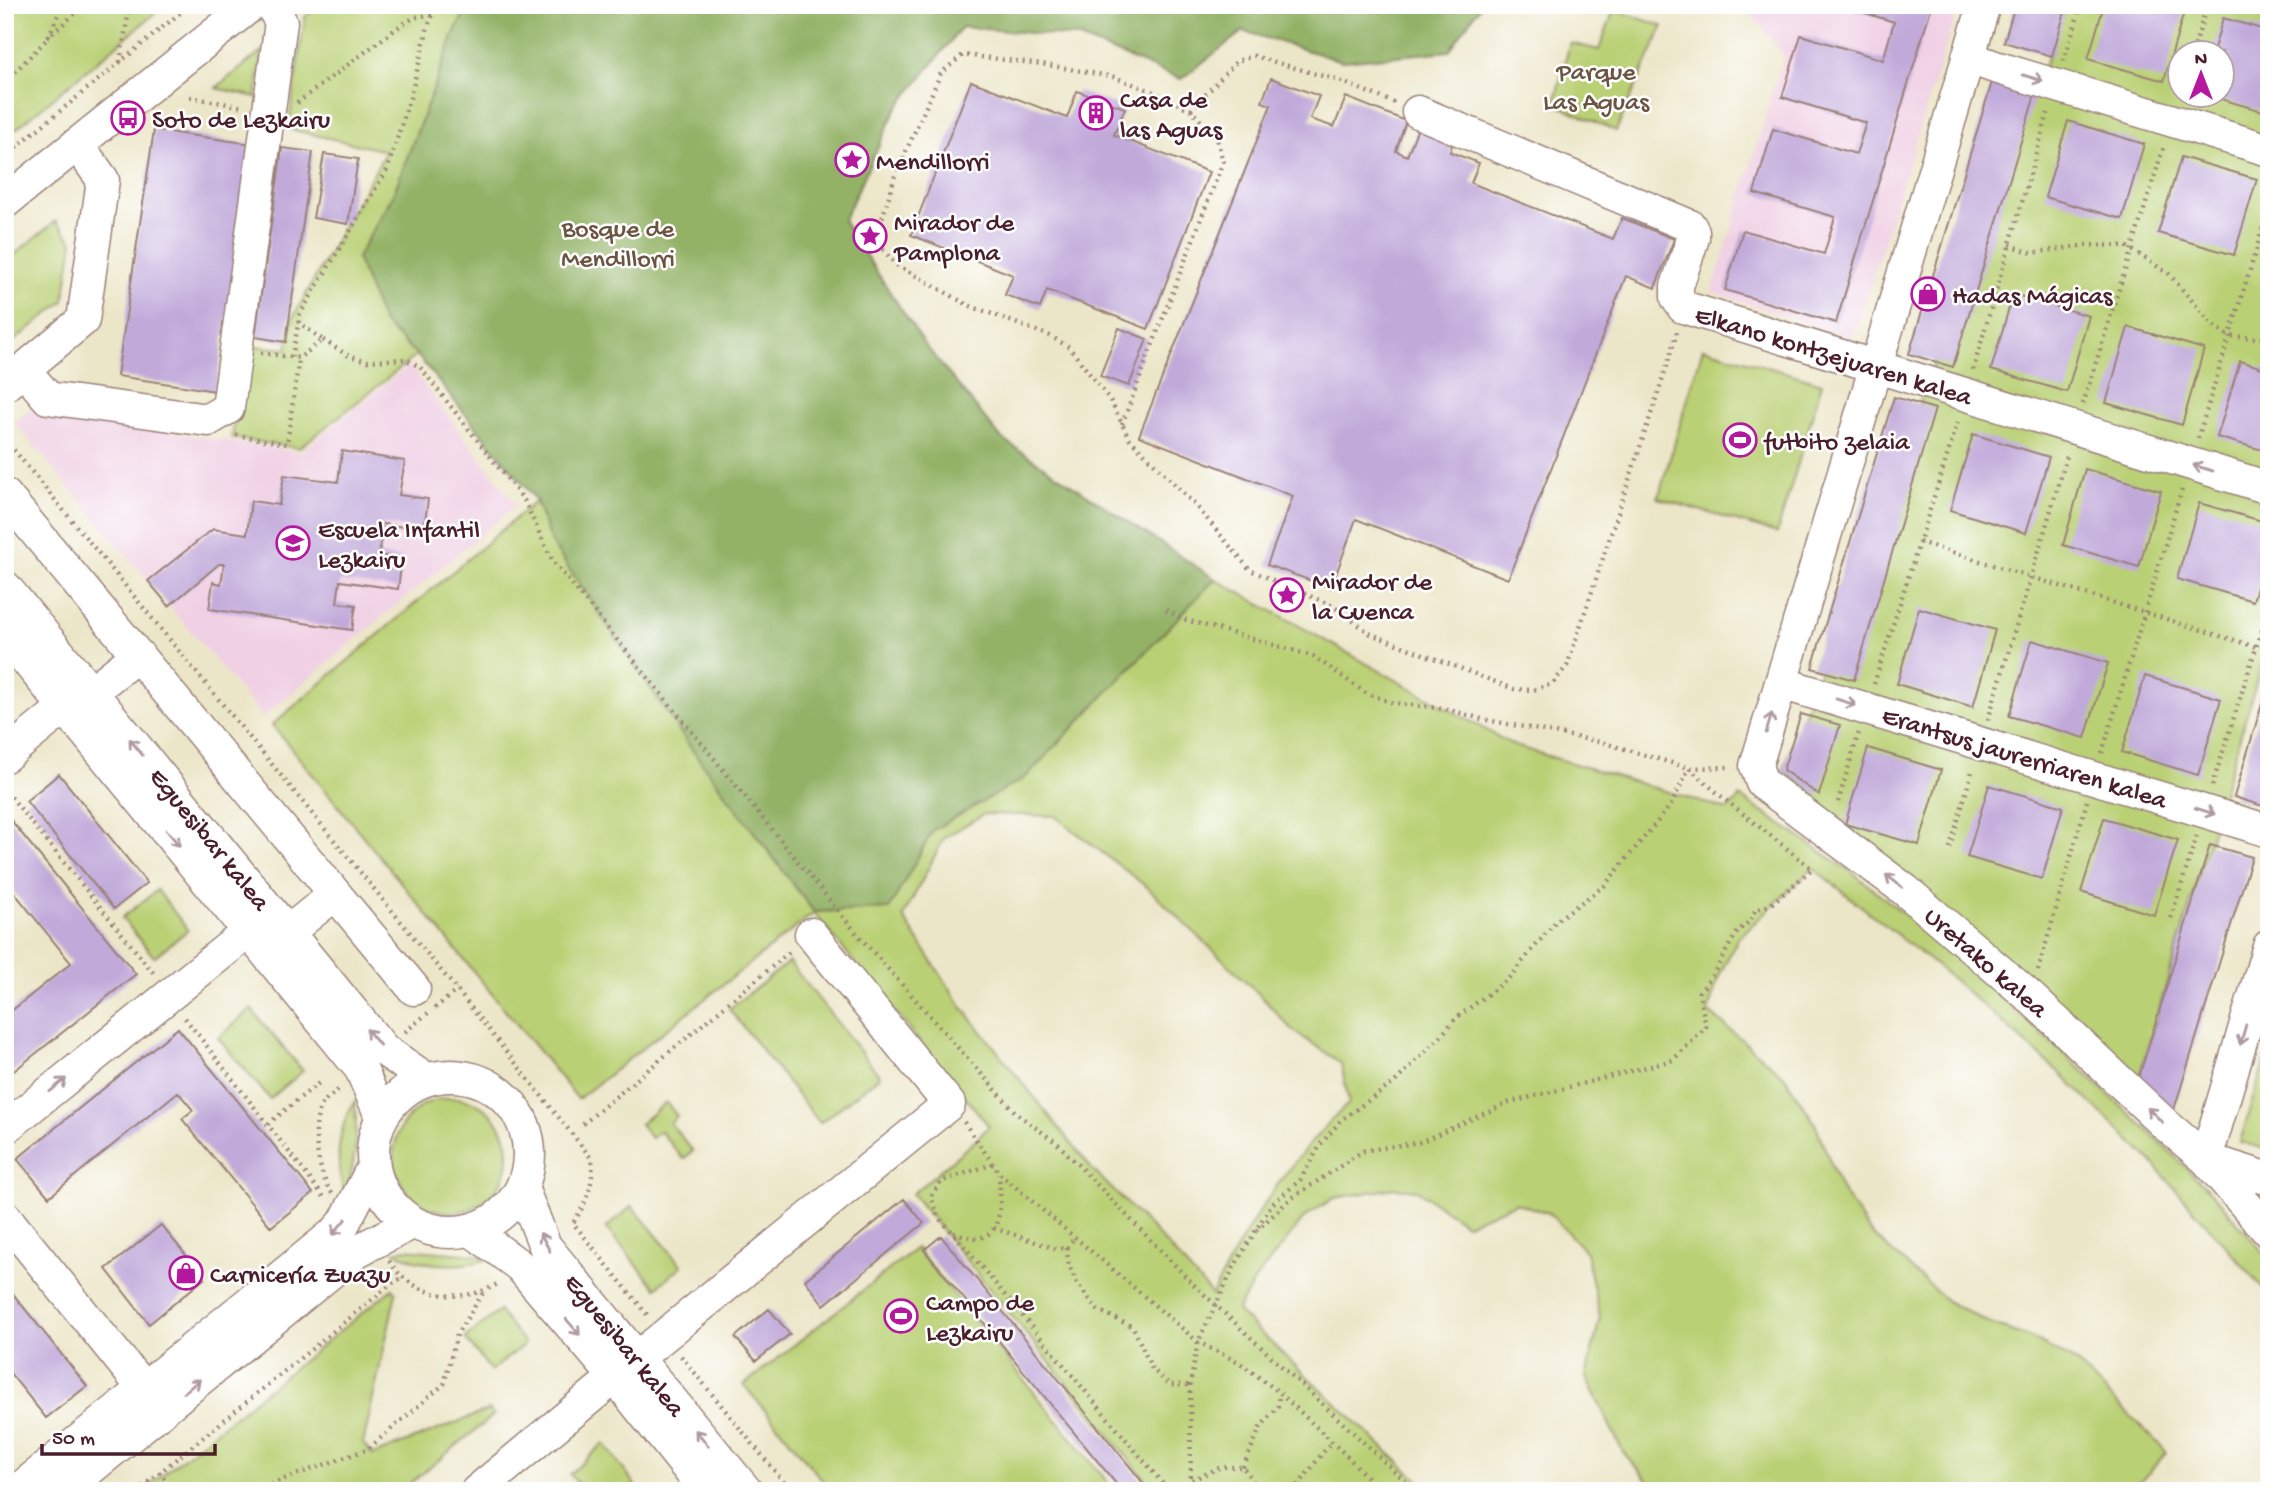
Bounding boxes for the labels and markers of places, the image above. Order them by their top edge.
place label: Casa de las Aguas [1120,87,1224,148]
building icon: Casa de las Aguas [1077,94,1115,132]
bus stop icon: Soto de Lezkairu [109,99,147,137]
place label: Soto de Lezkairu [152,107,330,138]
place icon: Mendillorri [833,141,871,179]
place label: Mendillorri [876,149,990,180]
place label: Mirador de Pamplona [893,210,1015,271]
place icon: Mirador de Pamplona [851,217,889,255]
shop icon: Hadas Mágicas [1909,275,1947,313]
place label: Hadas Mágicas [1952,283,2114,314]
sports icon: futbito zelaia [1721,421,1759,459]
place label: futbito zelaia [1763,429,1911,460]
place label: Escuela Infantil Lezkairu [318,517,480,578]
school or university icon: Escuela Infantil Lezkairu [274,524,312,562]
place label: Mirador de la Cuenca [1312,569,1433,630]
place icon: Mirador de la Cuenca [1268,576,1306,614]
shop icon: Carnicería Zuazu [167,1254,205,1292]
place label: Carnicería Zuazu [210,1262,391,1293]
place label: Campo de Lezkairu [926,1290,1035,1351]
sports icon: Campo de Lezkairu [882,1297,920,1335]

